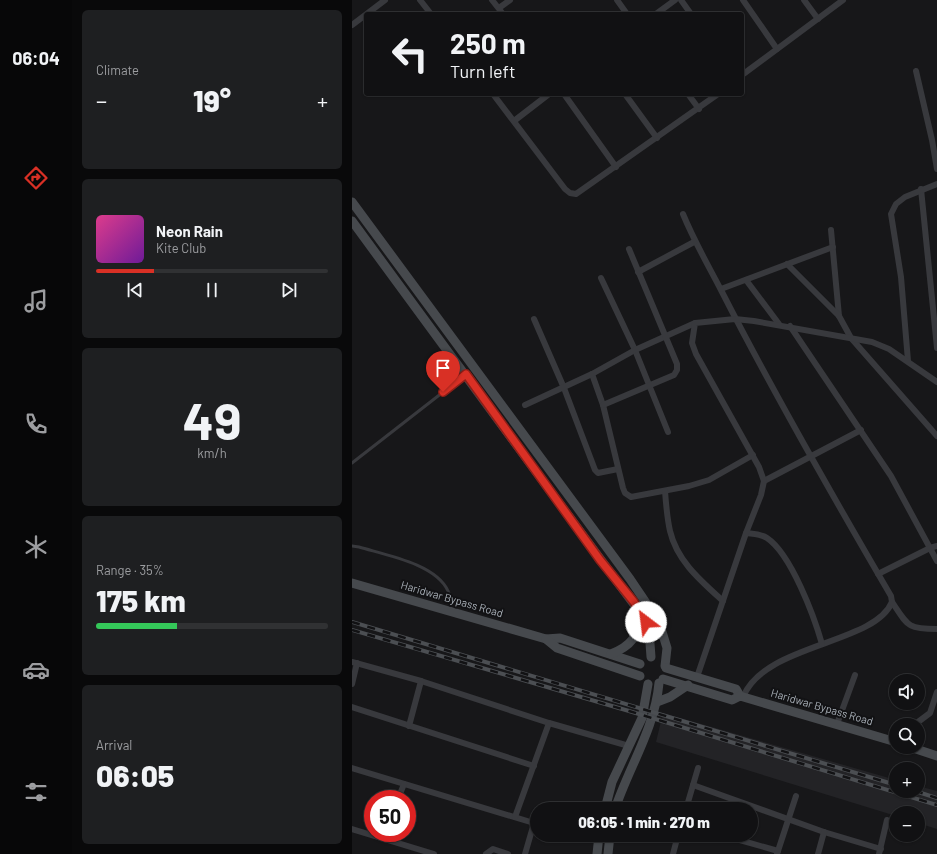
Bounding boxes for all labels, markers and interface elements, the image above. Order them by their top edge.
text: 250 m [450,26,526,60]
icon: left [384,28,436,80]
text: 06:04 [12,47,60,69]
text: Turn left [450,60,516,82]
text: Climate [96,62,139,78]
text: 19° [193,82,231,118]
text: − [96,87,107,113]
text: + [317,87,328,113]
icon: directions [22,164,50,192]
text: Neon Rain [156,222,223,240]
text: Kite Club [156,240,206,256]
icon: previous [124,279,146,301]
icon: pause [201,279,223,301]
icon: next [278,279,300,301]
icon: music [22,287,50,315]
pin [426,351,460,392]
icon: arrive [432,357,454,379]
text: 49 [182,388,242,450]
icon: phone [22,410,50,438]
text: km/h [197,445,227,461]
icon: climate [22,533,50,561]
text: Range · 35% [96,562,164,578]
street label: Haridwar Bypass Road [399,578,505,619]
text: 175 km [96,582,186,618]
position arrow [625,601,667,643]
icon: car [22,656,50,684]
map controls [889,674,925,842]
button: sound [889,674,925,710]
street label: Haridwar Bypass Road [769,686,875,727]
button: search [889,718,925,754]
text: Arrival [96,737,132,753]
text: 06:05 [96,757,174,793]
button: + [889,762,925,798]
icon: filters [22,778,50,806]
speed limit sign: 50 [364,790,416,842]
button: − [889,806,925,842]
text: 06:05 · 1 min · 270 m [578,813,710,831]

